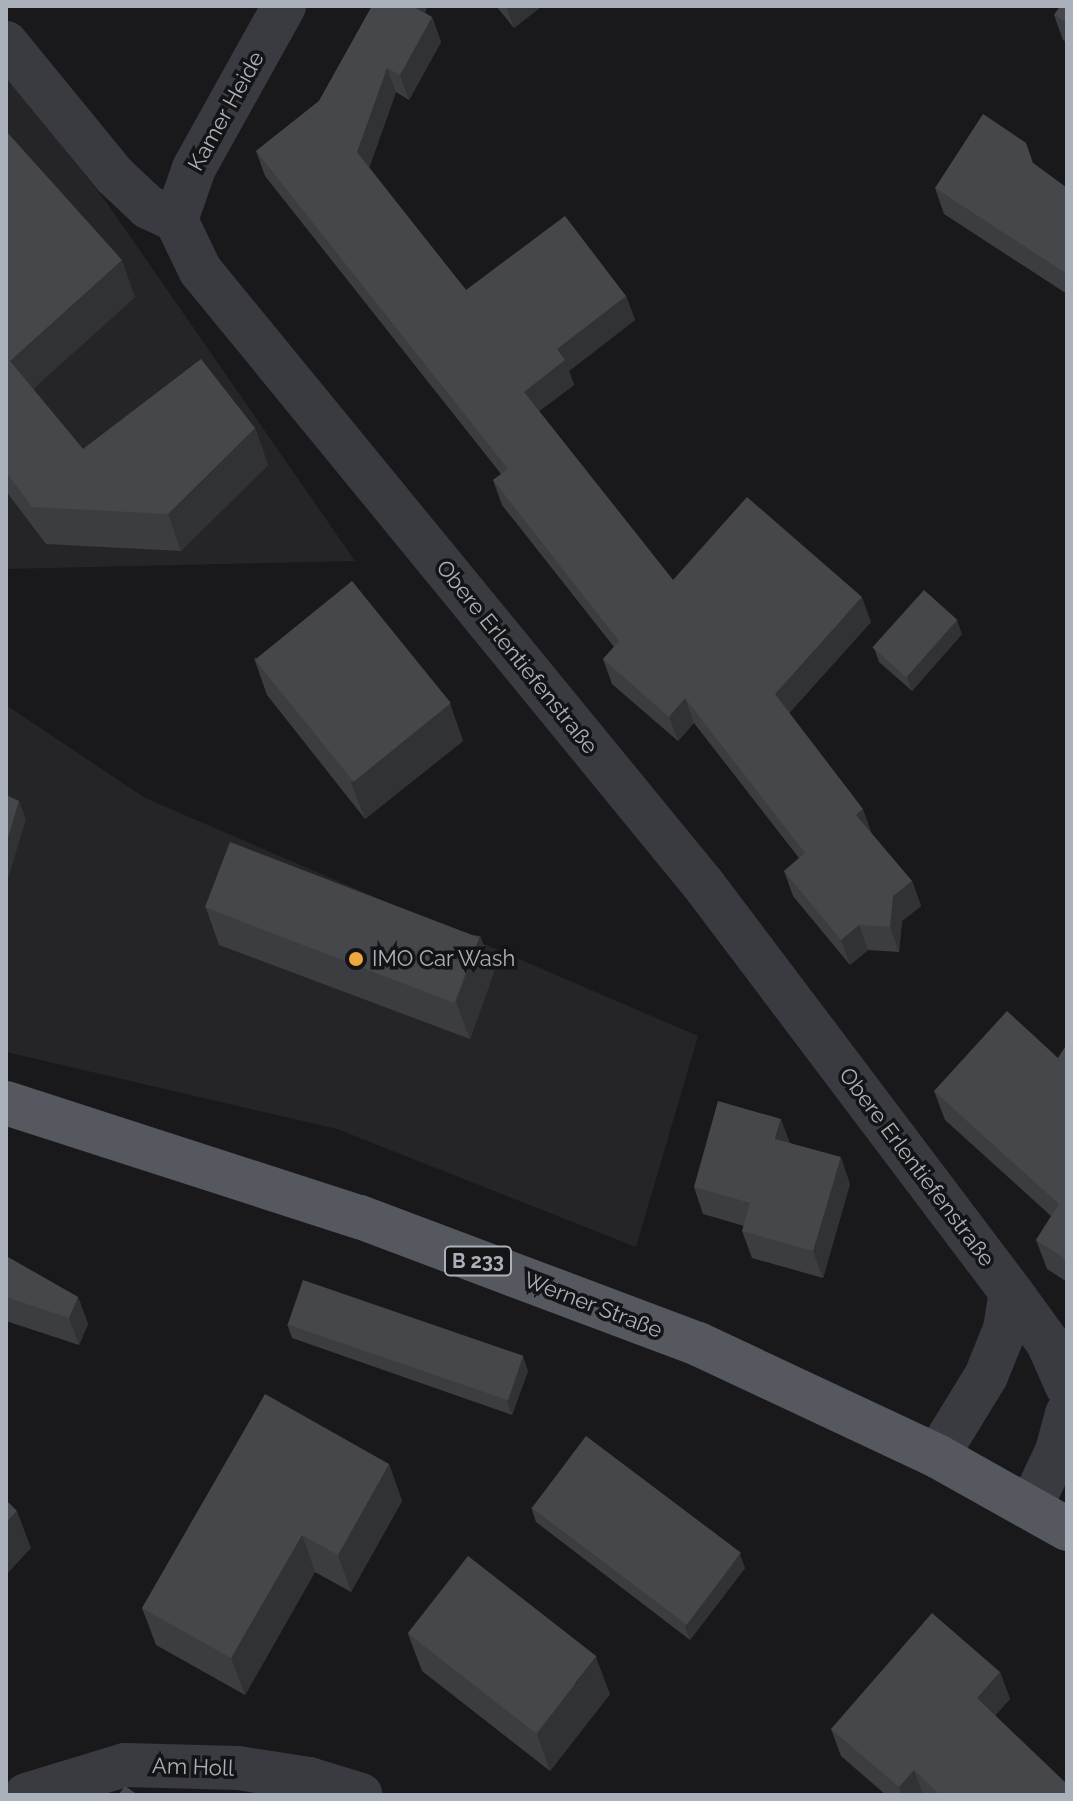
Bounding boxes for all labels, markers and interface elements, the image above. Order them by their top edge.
street label: Kamer Heide [182,46,270,176]
street label: Obere Erlentiefenstraße [431,555,603,759]
place label: IMO Car Wash [372,946,517,972]
marker: IMO Car Wash [347,950,365,968]
street label: Obere Erlentiefenstraße [834,1062,1000,1272]
road number: B 233 [444,1245,512,1277]
street label: Werner Straße [520,1266,666,1344]
street label: Am Holl [152,1752,234,1782]

